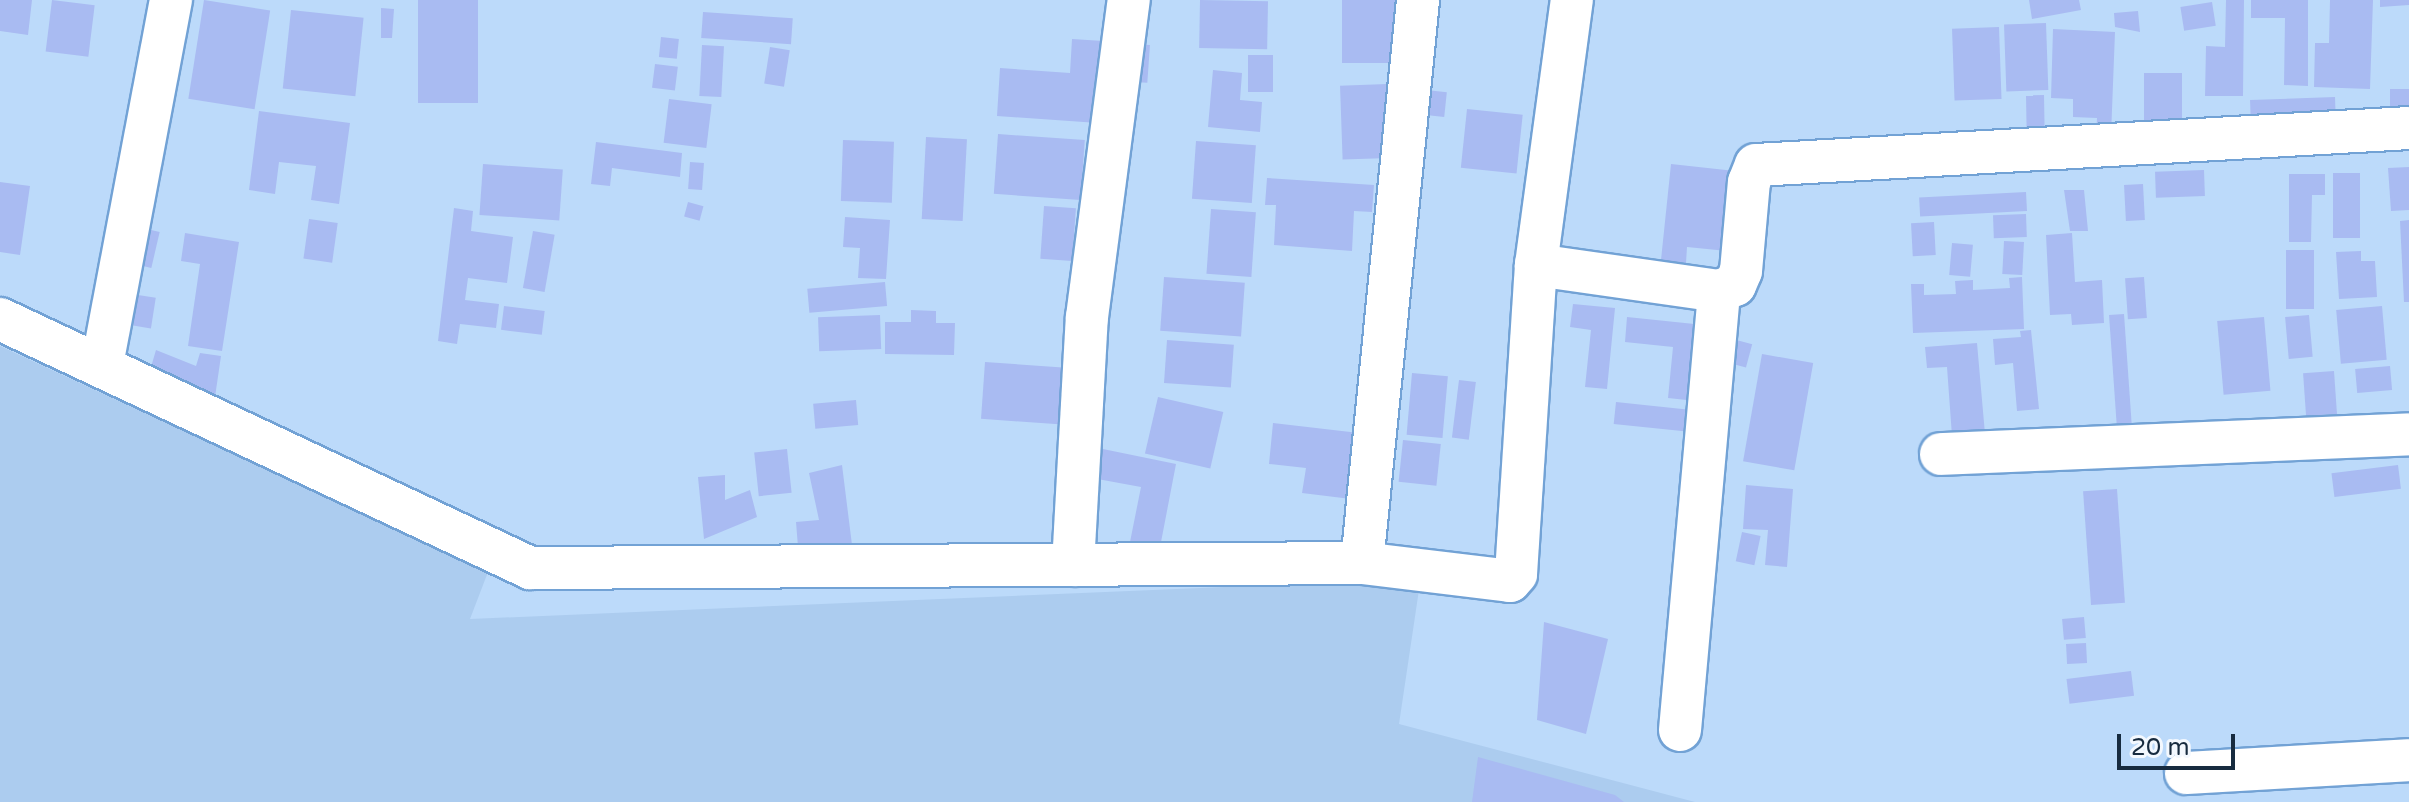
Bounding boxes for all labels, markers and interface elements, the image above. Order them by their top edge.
scale bar [2121,718,2239,768]
text: 20 m [2131,733,2189,762]

